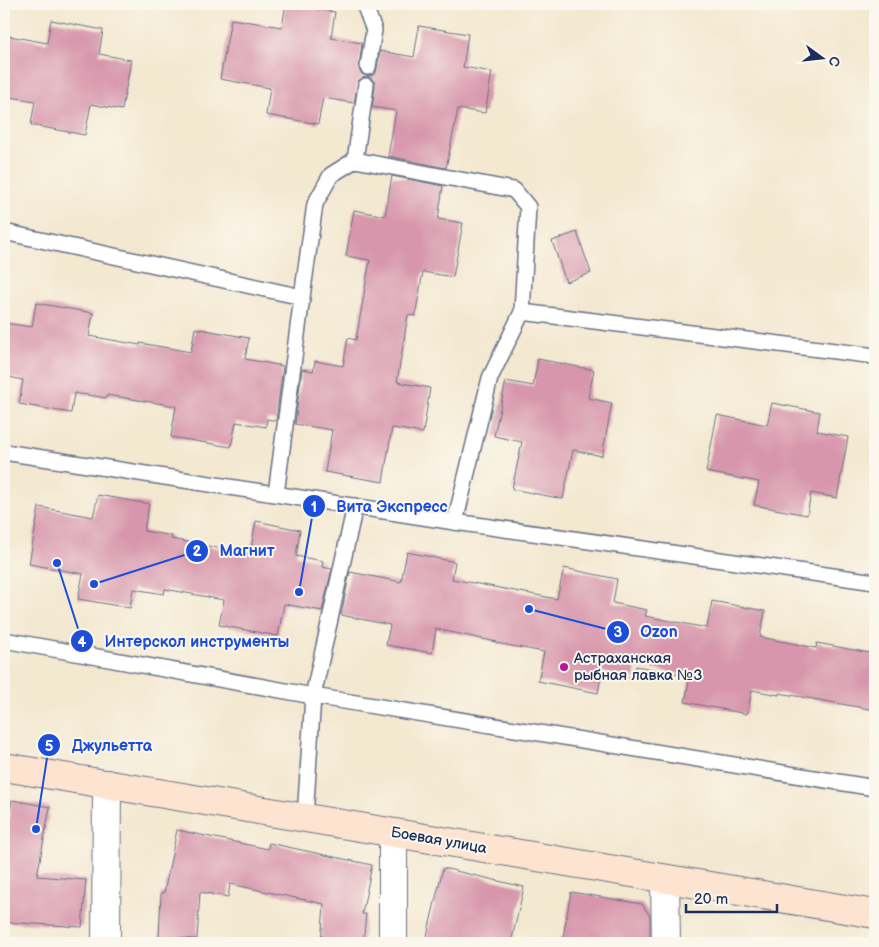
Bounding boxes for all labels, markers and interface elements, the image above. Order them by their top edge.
north arrow [796,32,846,82]
text: С [825,54,844,68]
callout: Вита Экспресс [301,491,458,522]
text: 1 [311,498,317,517]
text: Вита Экспресс [336,498,448,517]
callout: Магнит [185,535,285,566]
text: 2 [193,542,202,561]
text: Магнит [220,542,275,561]
callout: Ozon [606,616,688,647]
text: 3 [614,623,623,642]
text: Ozon [640,623,678,642]
callout: Интерскол инструменты [70,626,300,657]
text: 4 [78,633,87,652]
text: Интерскол инструменты [105,633,290,652]
place label: Астраханская рыбная лавка №3 [573,649,702,685]
marker: Астраханская рыбная лавка №3 [558,661,570,673]
callout: Джульетта [37,730,162,761]
text: 5 [45,737,54,756]
text: Джульетта [72,737,153,756]
street label: Боевая улица [389,823,489,858]
scale bar [686,882,778,914]
text: 20 m [694,890,728,909]

